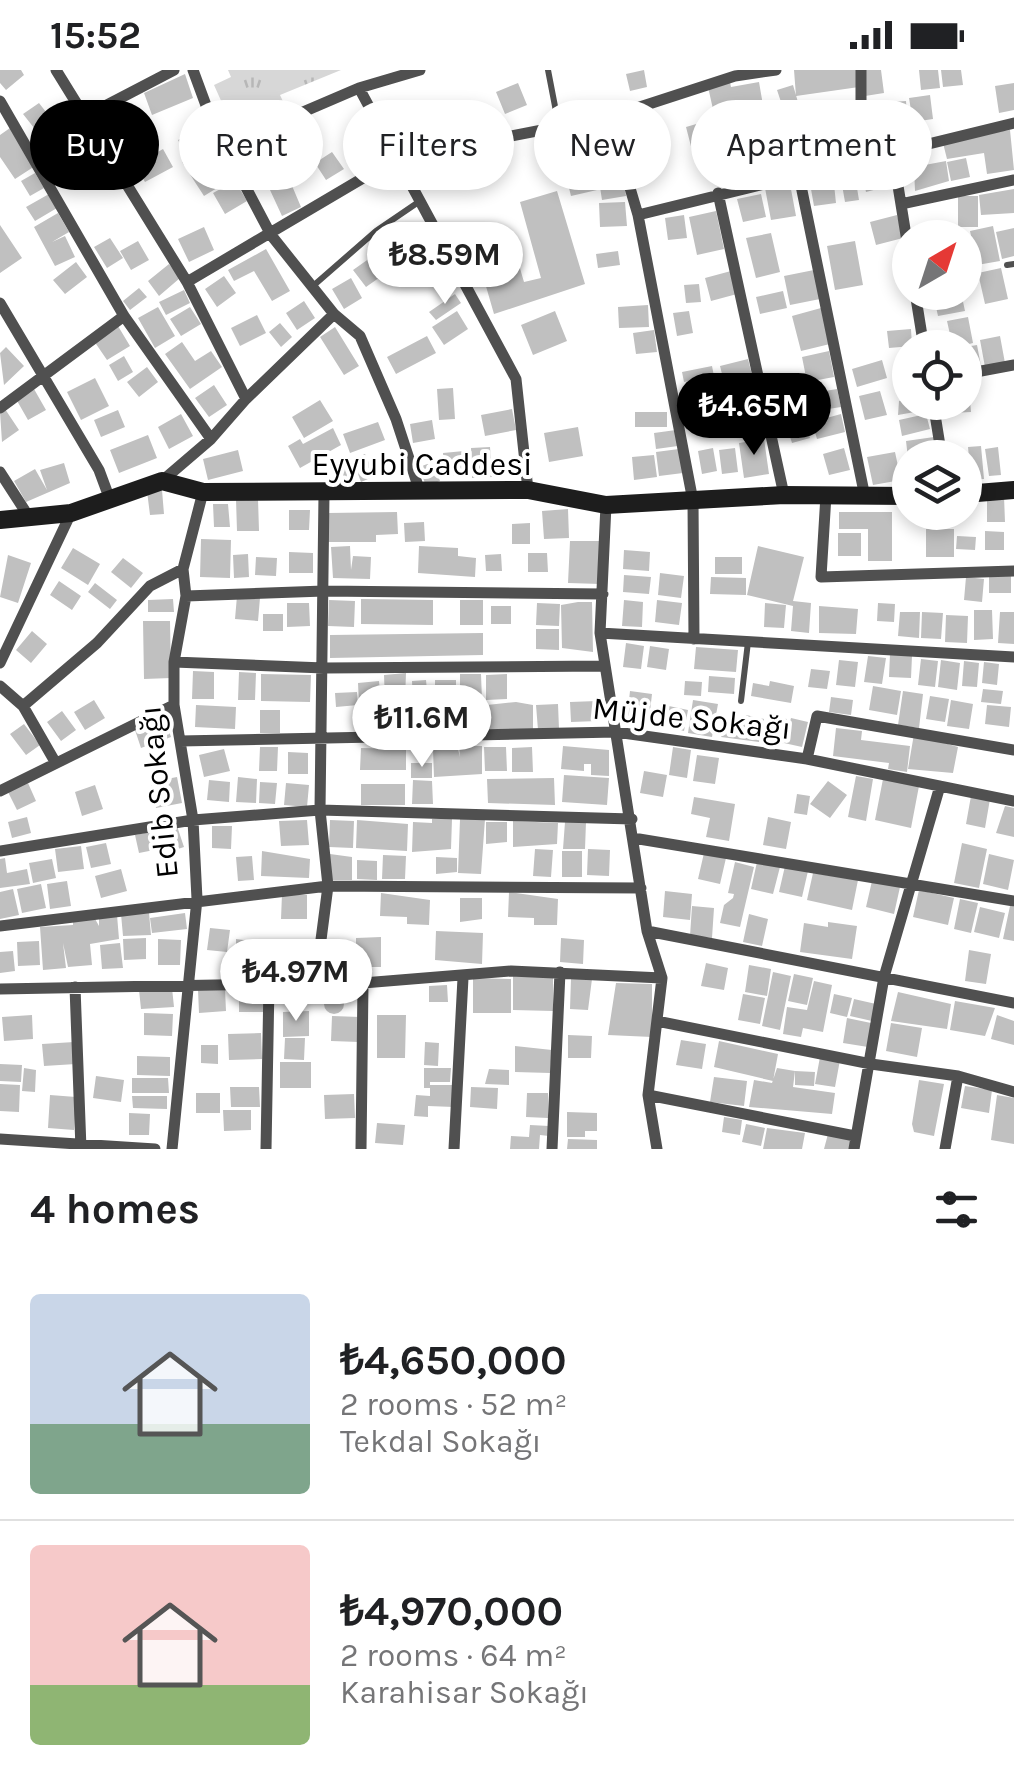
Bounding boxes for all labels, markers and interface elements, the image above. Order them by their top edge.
text: 15:52 [50,13,141,58]
chip: Buy [30,100,159,190]
chip: Rent [179,100,323,190]
chip: Filters [343,100,514,190]
chip: New [534,100,671,190]
chip: Apartment [691,100,932,190]
north arrow [892,220,982,310]
map controls [892,220,982,530]
pin: ₺8.59M [364,222,526,307]
text: ₺8.59M [389,236,501,273]
button: locate [892,330,982,420]
pin: ₺4.65M [673,373,835,458]
text: ₺4.65M [699,387,809,424]
button: layers [892,440,982,530]
street label: Eyyubi Caddesi [311,446,533,483]
pin: ₺11.6M [341,685,503,770]
street label: Müjde Sokağı [591,690,793,747]
text: ₺11.6M [374,699,470,736]
street label: Edib Sokağı [131,704,186,880]
pin: ₺4.97M [215,939,377,1024]
text: ₺4.97M [242,953,350,990]
icon: filters [929,1182,984,1237]
text: 4 homes [30,1184,200,1234]
icon: home [110,1334,230,1454]
text: ₺4,650,000 [340,1335,566,1385]
text: 2 rooms · 52 m² [340,1386,567,1423]
text: Tekdal Sokağı [340,1423,541,1460]
icon: home [110,1585,230,1705]
text: ₺4,970,000 [340,1586,563,1636]
text: 2 rooms · 64 m² [340,1637,567,1674]
text: Karahisar Sokağı [340,1674,589,1711]

